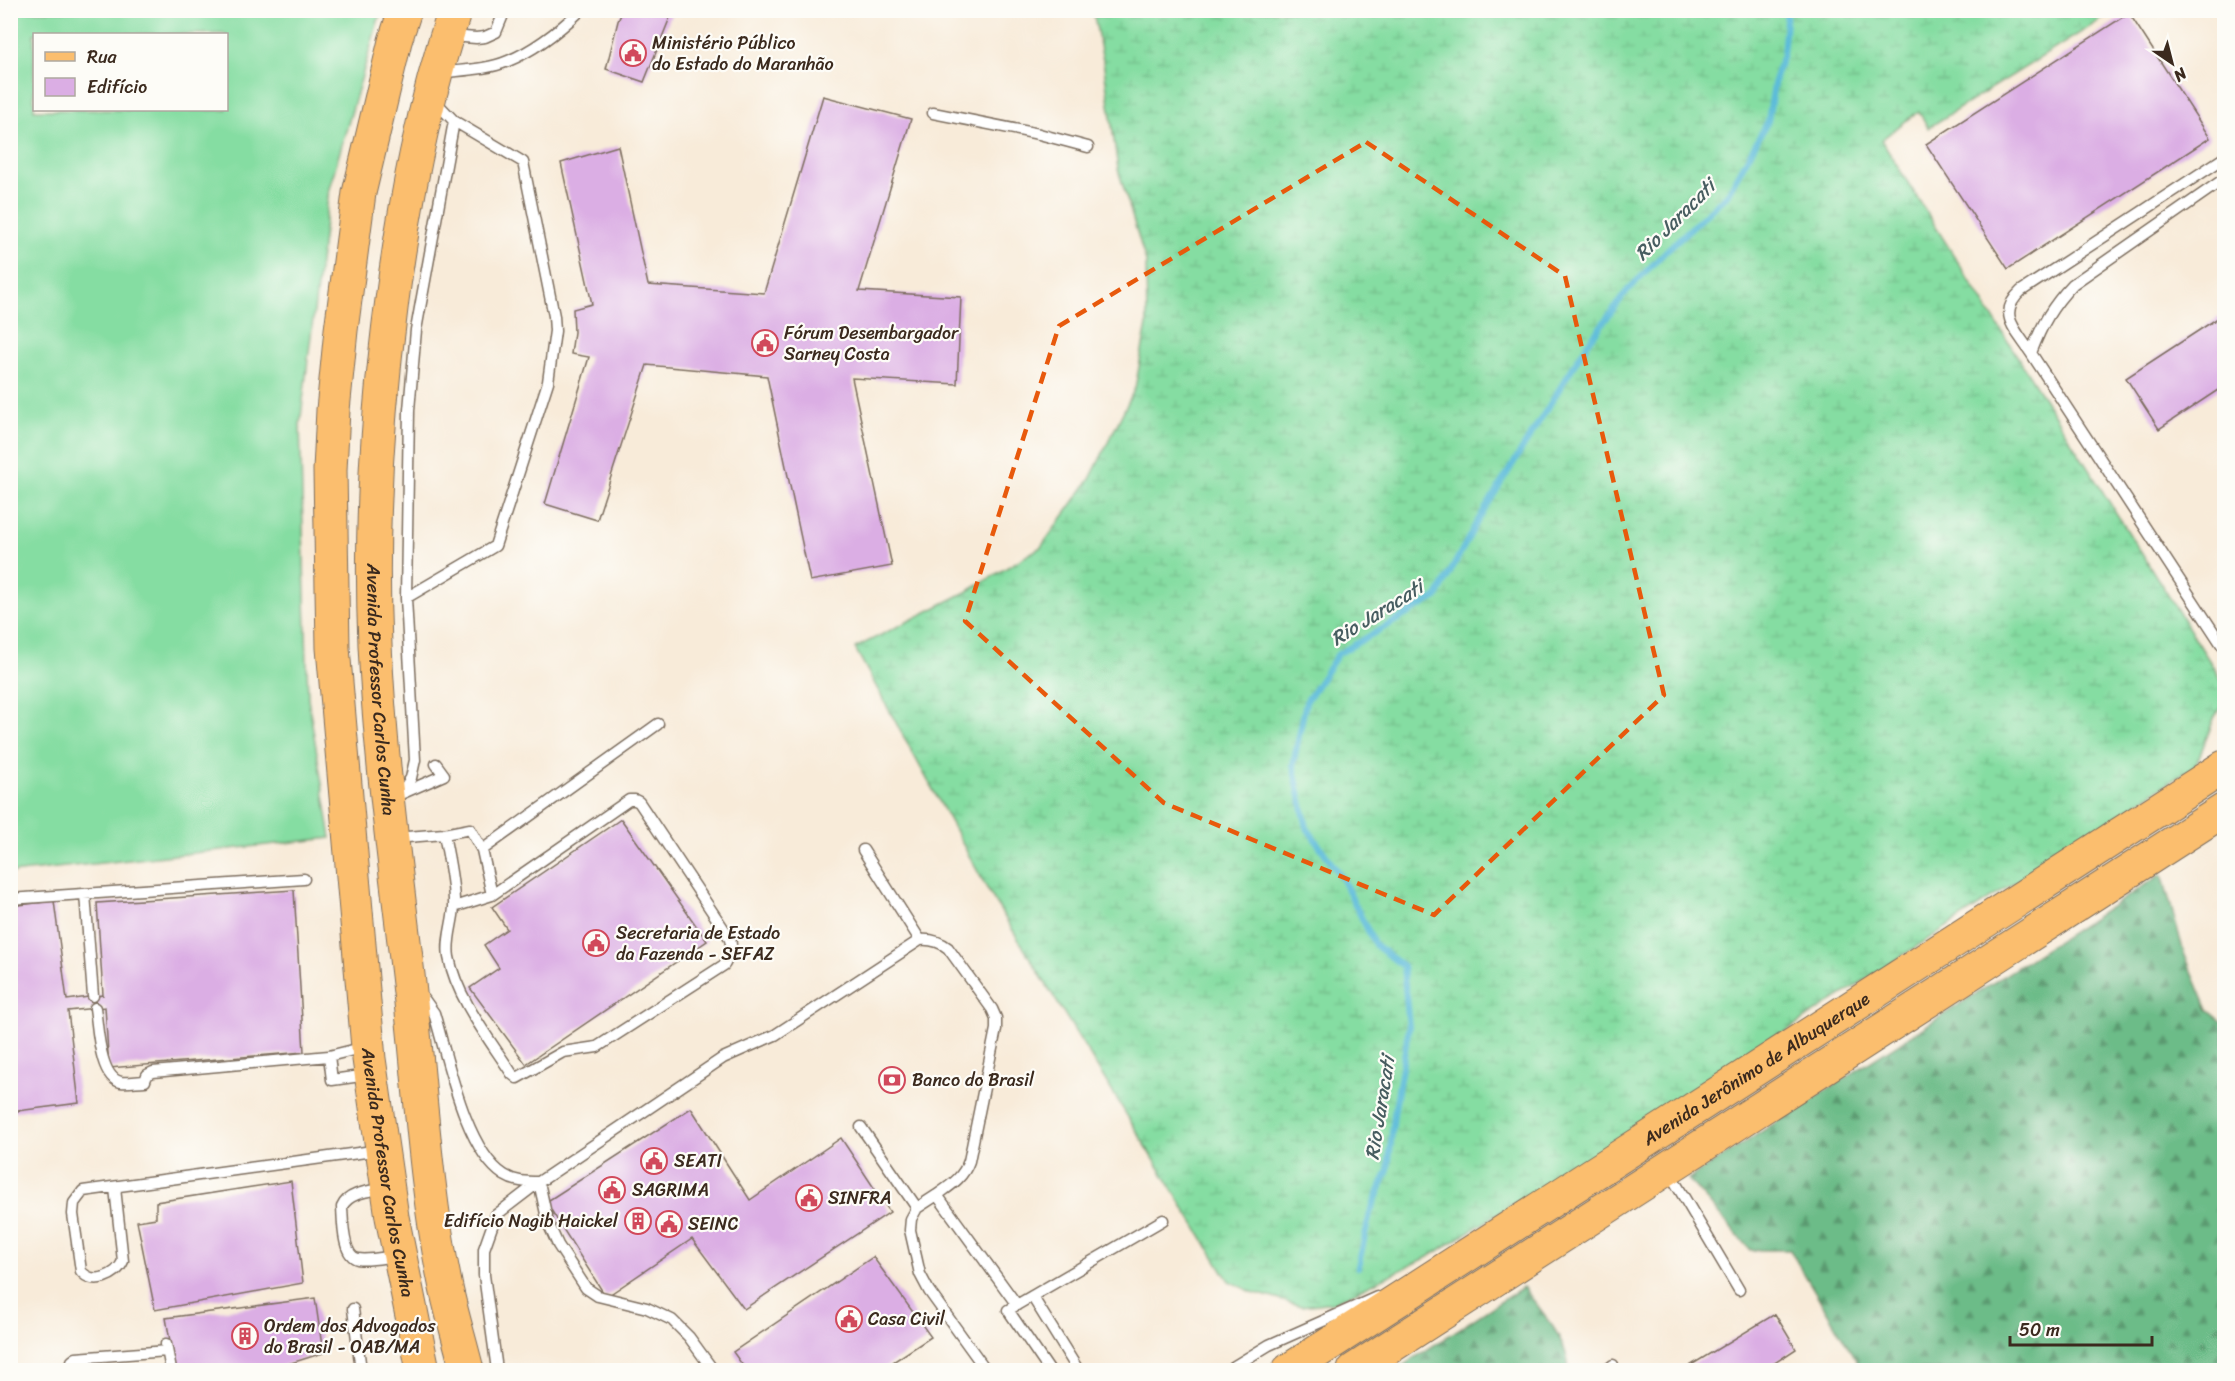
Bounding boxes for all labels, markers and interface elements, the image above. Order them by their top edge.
place label: Ministério Público do Estado do Maranhão [652,27,834,80]
legend [33,33,228,111]
north arrow [2142,33,2202,93]
public building icon: Ministério Público do Estado do Maranhão [618,38,648,68]
text: Rua [87,41,118,73]
text: N [2167,59,2194,90]
text: Edifício [87,71,147,103]
water label: Rio Jaracati [1626,168,1727,269]
place label: Fórum Desembargador Sarney Costa [784,317,960,370]
public building icon: Fórum Desembargador Sarney Costa [750,328,780,358]
street label: Avenida Professor Carlos Cunha [357,563,405,817]
water label: Rio Jaracati [1324,569,1433,655]
place label: Secretaria de Estado da Fazenda - SEFAZ [616,917,780,970]
public building icon: Secretaria de Estado da Fazenda - SEFAZ [581,928,611,958]
street label: Avenida Jerônimo de Albuquerque [1635,983,1877,1155]
street label: Avenida Professor Carlos Cunha [352,1045,424,1300]
water label: Rio Jaracati [1355,1050,1406,1162]
place label: Banco do Brasil [912,1064,1035,1096]
bank icon: Banco do Brasil [877,1065,907,1095]
place label: SEATI [674,1145,723,1177]
public building icon: SEATI [639,1146,669,1176]
place label: SAGRIMA [632,1174,709,1206]
public building icon: SAGRIMA [597,1175,627,1205]
place label: SINFRA [828,1182,892,1214]
public building icon: SINFRA [794,1183,824,1213]
place label: Edifício Nagib Haickel [444,1205,619,1237]
building icon: Edifício Nagib Haickel [623,1206,653,1236]
place label: SEINC [688,1208,738,1240]
public building icon: SEINC [654,1209,684,1239]
place label: Casa Civil [868,1303,946,1335]
public building icon: Casa Civil [834,1304,864,1334]
scale bar [2010,1309,2152,1347]
place label: Ordem dos Advogados do Brasil - OAB/MA [264,1310,436,1363]
text: 50 m [2019,1314,2060,1346]
building icon: Ordem dos Advogados do Brasil - OAB/MA [230,1321,260,1351]

